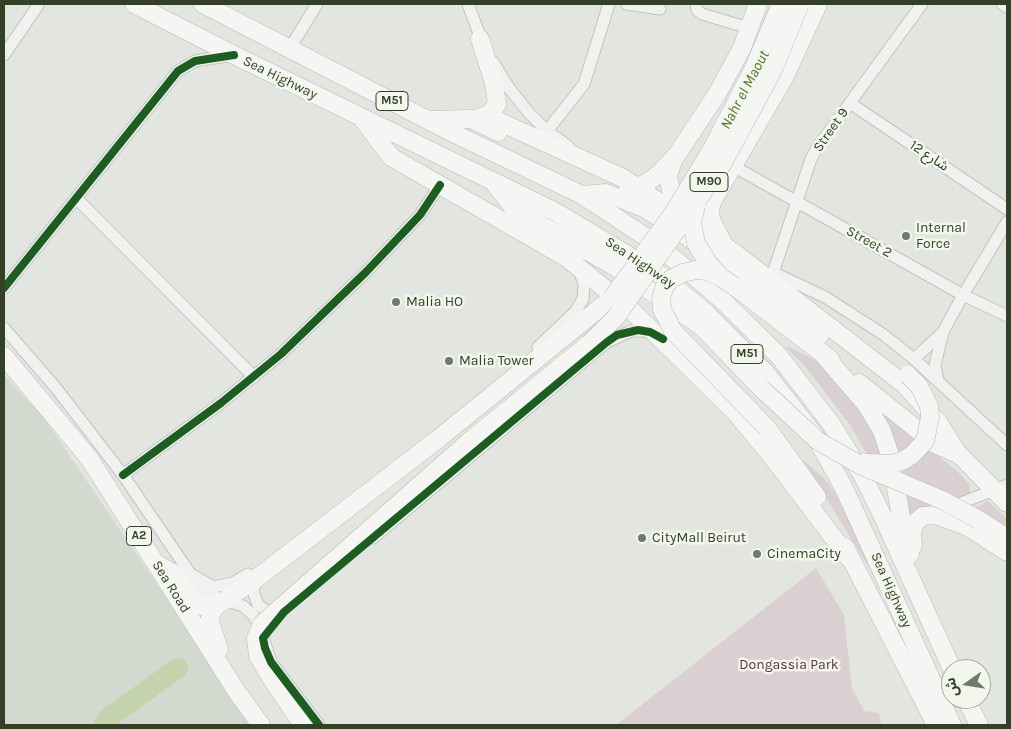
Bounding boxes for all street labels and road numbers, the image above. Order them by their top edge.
street label: Sea Highway [240,53,320,103]
road number: M51 [376,92,408,110]
street label: Street 9 [810,105,852,155]
street label: شارع 12 [906,137,952,175]
road number: M90 [690,172,728,192]
street label: Street 2 [843,223,895,261]
street label: Sea Highway [602,233,678,293]
road number: M51 [731,344,763,364]
road number: A2 [126,526,152,546]
street label: Sea Highway [867,550,915,630]
street label: Sea Road [148,558,194,616]

